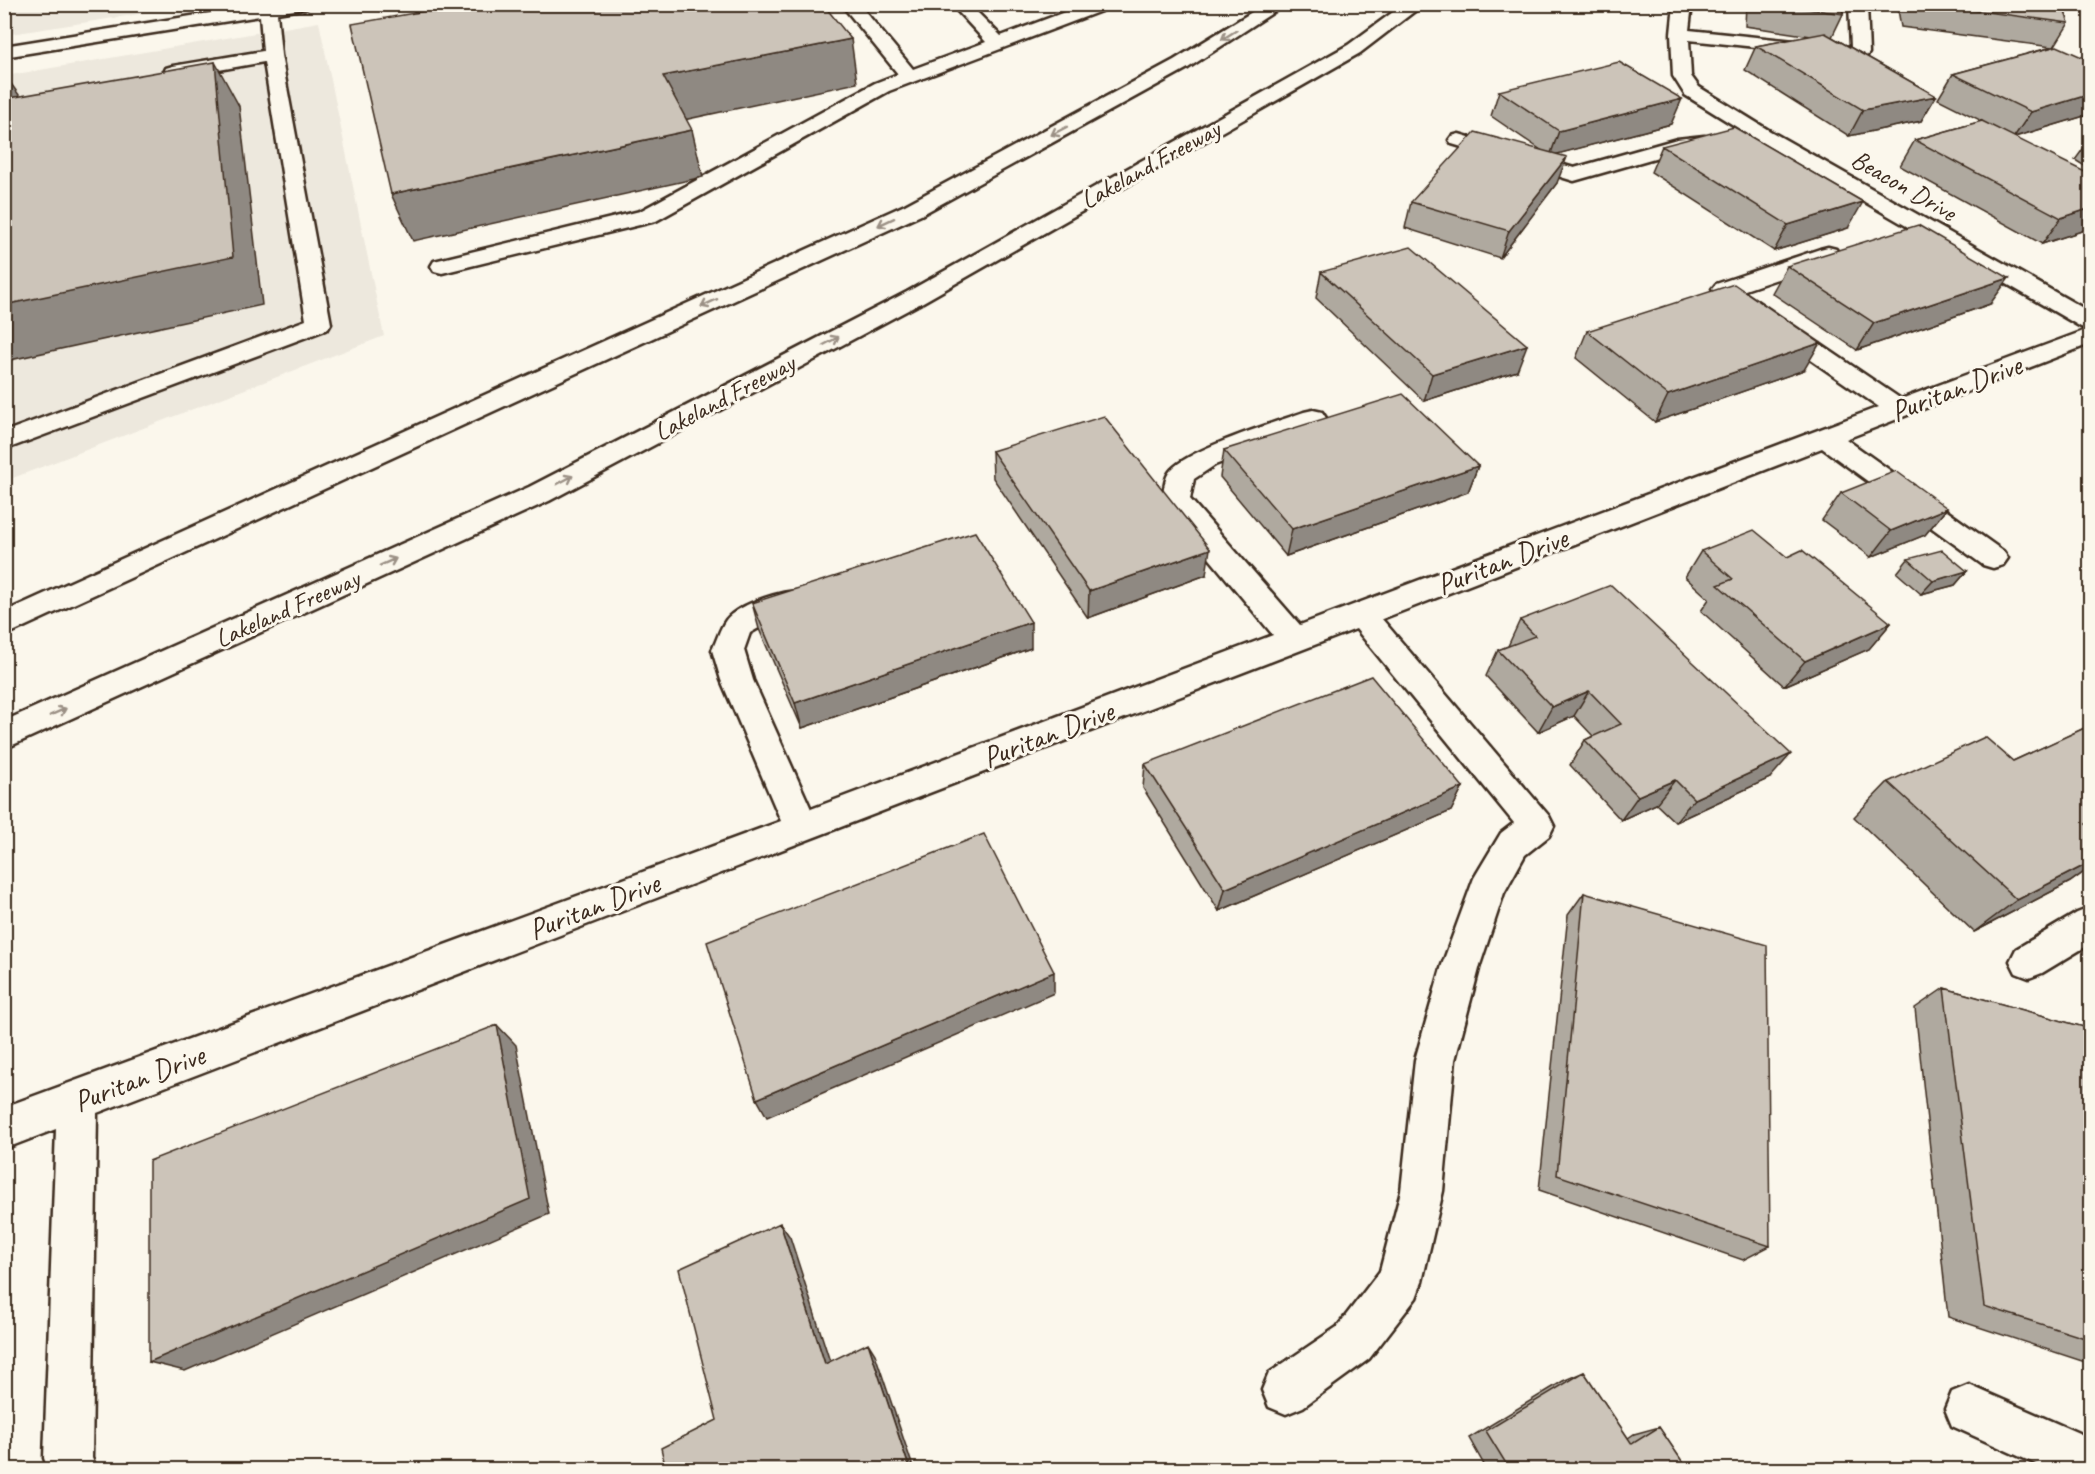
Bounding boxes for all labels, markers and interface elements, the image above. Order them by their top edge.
one-way arrow [1220,29,1237,42]
street label: Lakeland Freeway [1075,111,1228,216]
one-way arrow [1050,126,1068,137]
street label: Beacon Drive [1846,142,1963,229]
one-way arrow [878,216,896,228]
one-way arrow [700,298,718,309]
one-way arrow [821,334,839,346]
street label: Puritan Drive [1885,345,2029,430]
street label: Lakeland Freeway [648,346,802,448]
one-way arrow [556,474,573,486]
street label: Puritan Drive [1431,518,1575,603]
one-way arrow [379,556,397,567]
street label: Lakeland Freeway [210,561,367,655]
street label: Puritan Drive [977,691,1121,776]
one-way arrow [48,706,66,717]
street label: Puritan Drive [523,863,667,948]
street label: Puritan Drive [68,1035,212,1120]

